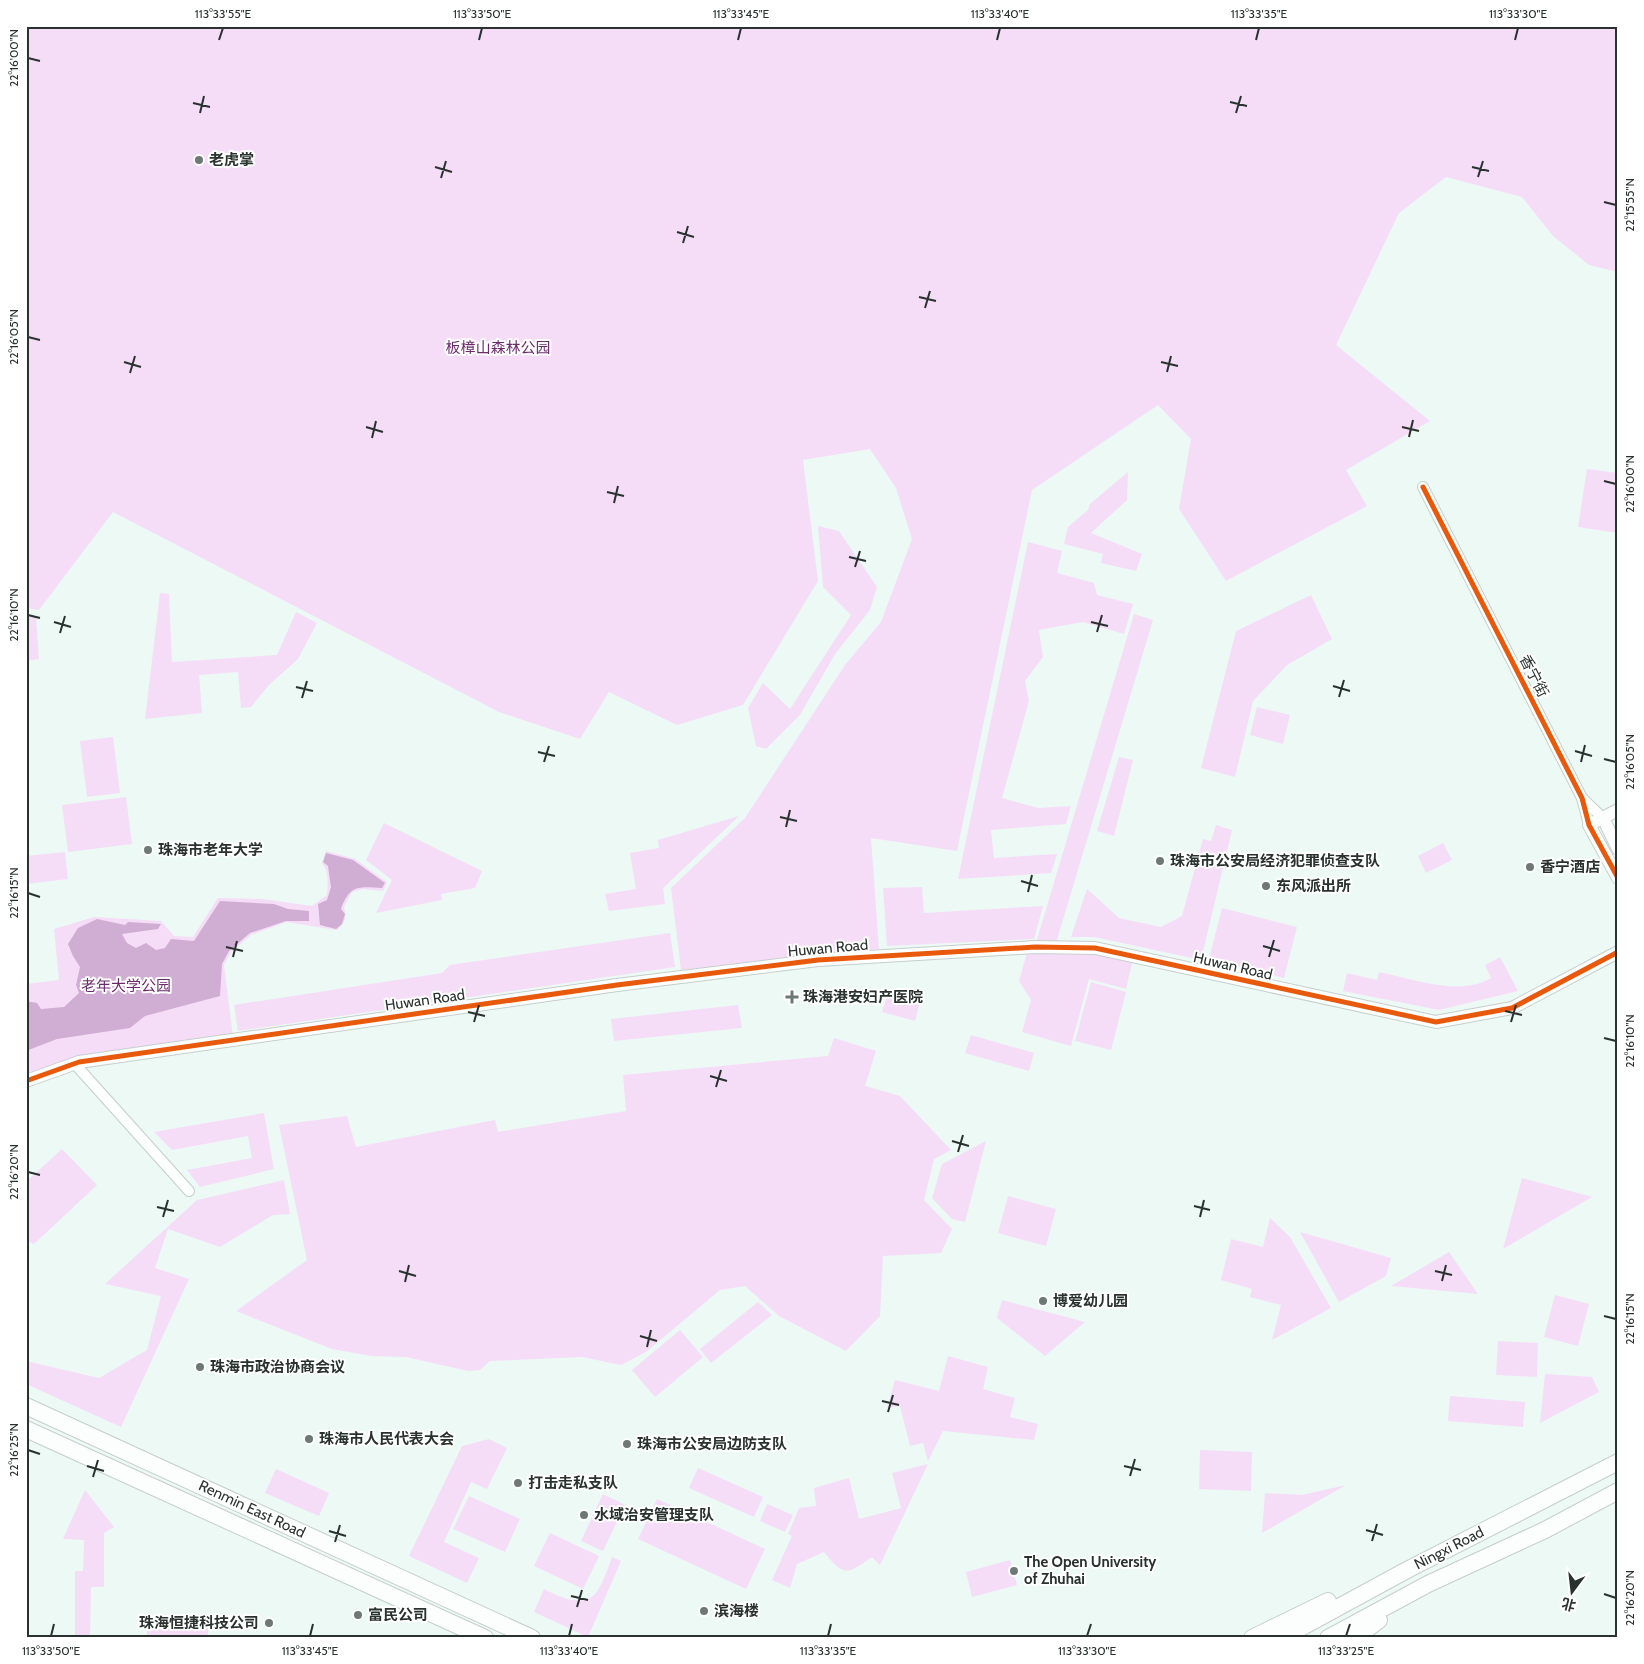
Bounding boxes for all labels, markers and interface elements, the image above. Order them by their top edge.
text: 113°33'55"E [195,6,252,21]
text: 113°33'50"E [453,6,511,21]
text: 113°33'45"E [713,6,770,21]
text: 113°33'40"E [971,6,1030,21]
text: 113°33'35"E [1231,6,1288,21]
text: 113°33'30"E [1489,6,1547,21]
text: 22°16'00"N [6,29,21,87]
place label: 老虎掌 [209,151,254,169]
marker: 老虎掌 [193,154,205,166]
text: 22°15'55"N [1622,178,1637,232]
text: 22°16'05"N [6,309,21,365]
park label: 板樟山森林公园 [445,339,551,357]
text: 22°16'00"N [1622,455,1637,513]
text: 22°16'10"N [6,588,21,642]
street label: 香宁街 [1516,652,1552,700]
text: 22°16'05"N [1622,734,1637,790]
place label: 珠海市老年大学 [158,841,263,859]
marker: 珠海市老年大学 [142,844,154,856]
place label: 珠海市公安局经济犯罪侦查支队 [1170,852,1380,870]
marker: 珠海市公安局经济犯罪侦查支队 [1154,855,1166,867]
place label: 香宁酒店 [1540,858,1600,876]
marker: 香宁酒店 [1524,861,1536,873]
text: 22°16'15"N [6,867,21,919]
place label: 东风派出所 [1276,877,1351,895]
marker: 东风派出所 [1260,880,1272,892]
street label: Huwan Road [787,936,869,960]
street label: Huwan Road [1192,948,1274,984]
park label: 老年大学公园 [81,977,171,995]
street label: Huwan Road [384,985,466,1015]
place label: 珠海港安妇产医院 [803,988,923,1006]
marker: 珠海港安妇产医院 [785,990,799,1004]
text: 22°16'10"N [1622,1014,1637,1068]
text: 22°16'20"N [6,1144,21,1200]
place label: 博爱幼儿园 [1053,1292,1128,1310]
text: 22°16'15"N [1622,1293,1637,1345]
marker: 博爱幼儿园 [1037,1295,1049,1307]
place label: 珠海市政治协商会议 [210,1358,345,1376]
marker: 珠海市政治协商会议 [194,1361,206,1373]
text: 22°16'25"N [6,1423,21,1477]
place label: 珠海市人民代表大会 [319,1430,454,1448]
marker: 珠海市人民代表大会 [303,1433,315,1445]
place label: 珠海市公安局边防支队 [637,1435,787,1453]
marker: 珠海市公安局边防支队 [621,1438,633,1450]
place label: 打击走私支队 [528,1474,618,1492]
street label: Renmin East Road [196,1476,308,1542]
marker: 打击走私支队 [512,1477,524,1489]
place label: 水域治安管理支队 [594,1506,714,1524]
marker: 水域治安管理支队 [578,1509,590,1521]
street label: Ningxi Road [1411,1523,1487,1573]
place label: The Open University of Zhuhai [1024,1553,1157,1588]
marker: The Open University of Zhuhai [1008,1565,1020,1577]
north arrow [1546,1566,1596,1616]
text: 22°16'20"N [1622,1570,1637,1626]
text: 北 [1560,1594,1578,1615]
place label: 滨海楼 [714,1602,759,1620]
marker: 滨海楼 [698,1605,710,1617]
place label: 富民公司 [368,1606,428,1624]
marker: 富民公司 [352,1609,364,1621]
place label: 珠海恒捷科技公司 [139,1614,259,1632]
marker: 珠海恒捷科技公司 [263,1617,275,1629]
text: 113°33'50"E [22,1643,80,1658]
text: 113°33'45"E [282,1643,339,1658]
text: 113°33'40"E [540,1643,599,1658]
text: 113°33'35"E [800,1643,857,1658]
text: 113°33'30"E [1058,1643,1116,1658]
text: 113°33'25"E [1318,1643,1374,1658]

